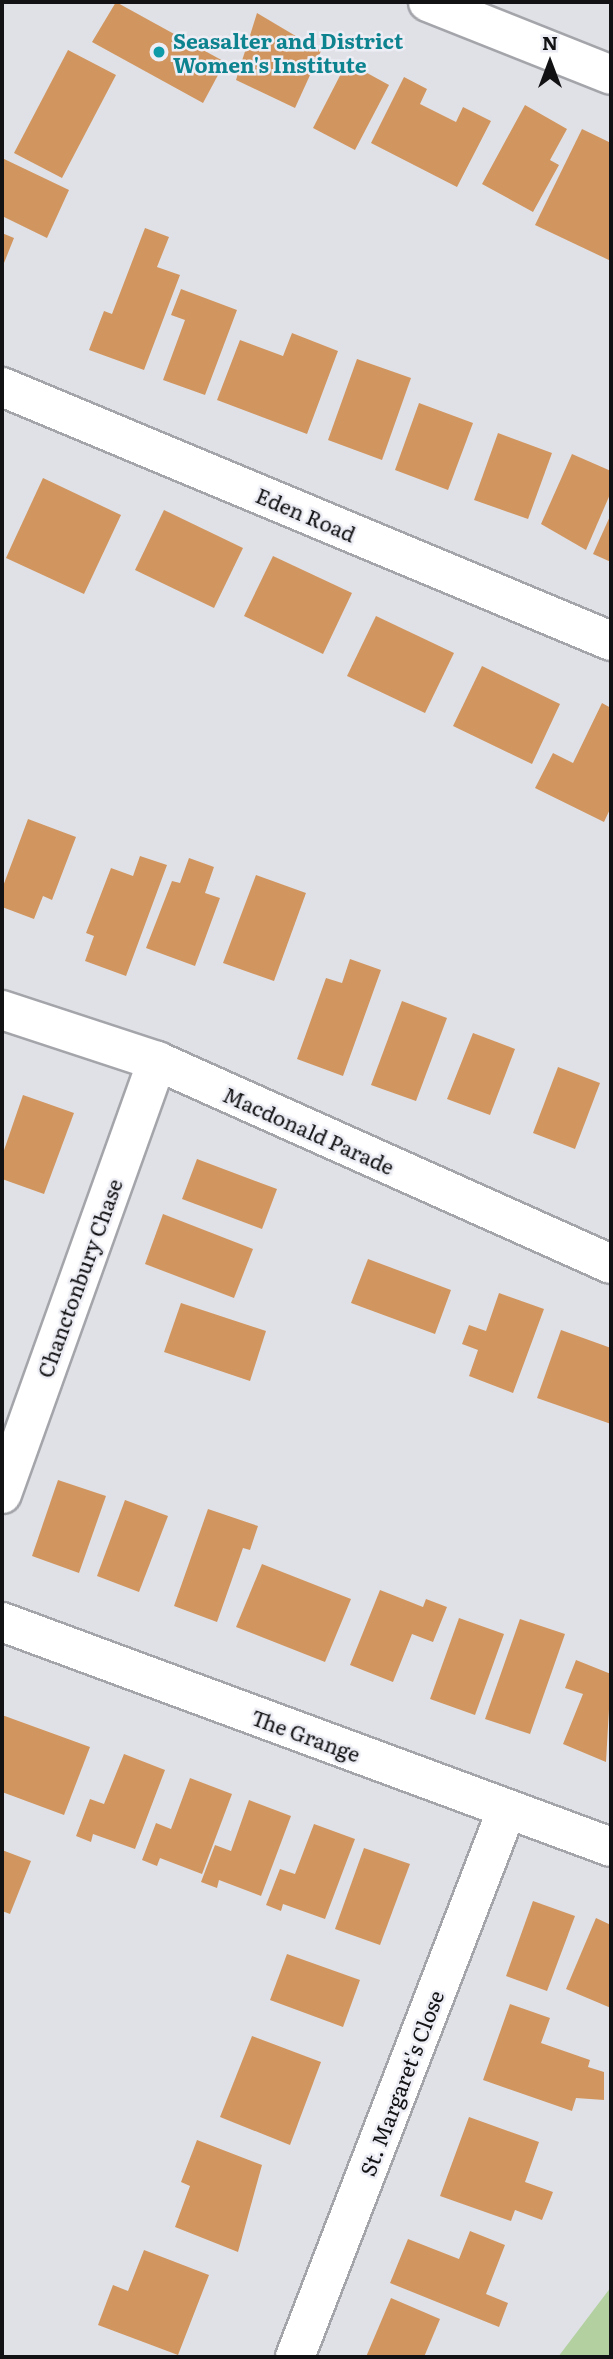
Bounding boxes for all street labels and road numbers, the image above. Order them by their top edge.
street label: Eden Road [252,482,360,546]
street label: Macdonald Parade [220,1081,398,1179]
street label: Chanctonbury Chase [31,1175,127,1381]
street label: The Grange [248,1704,364,1766]
street label: St. Margaret's Close [354,1987,448,2179]

